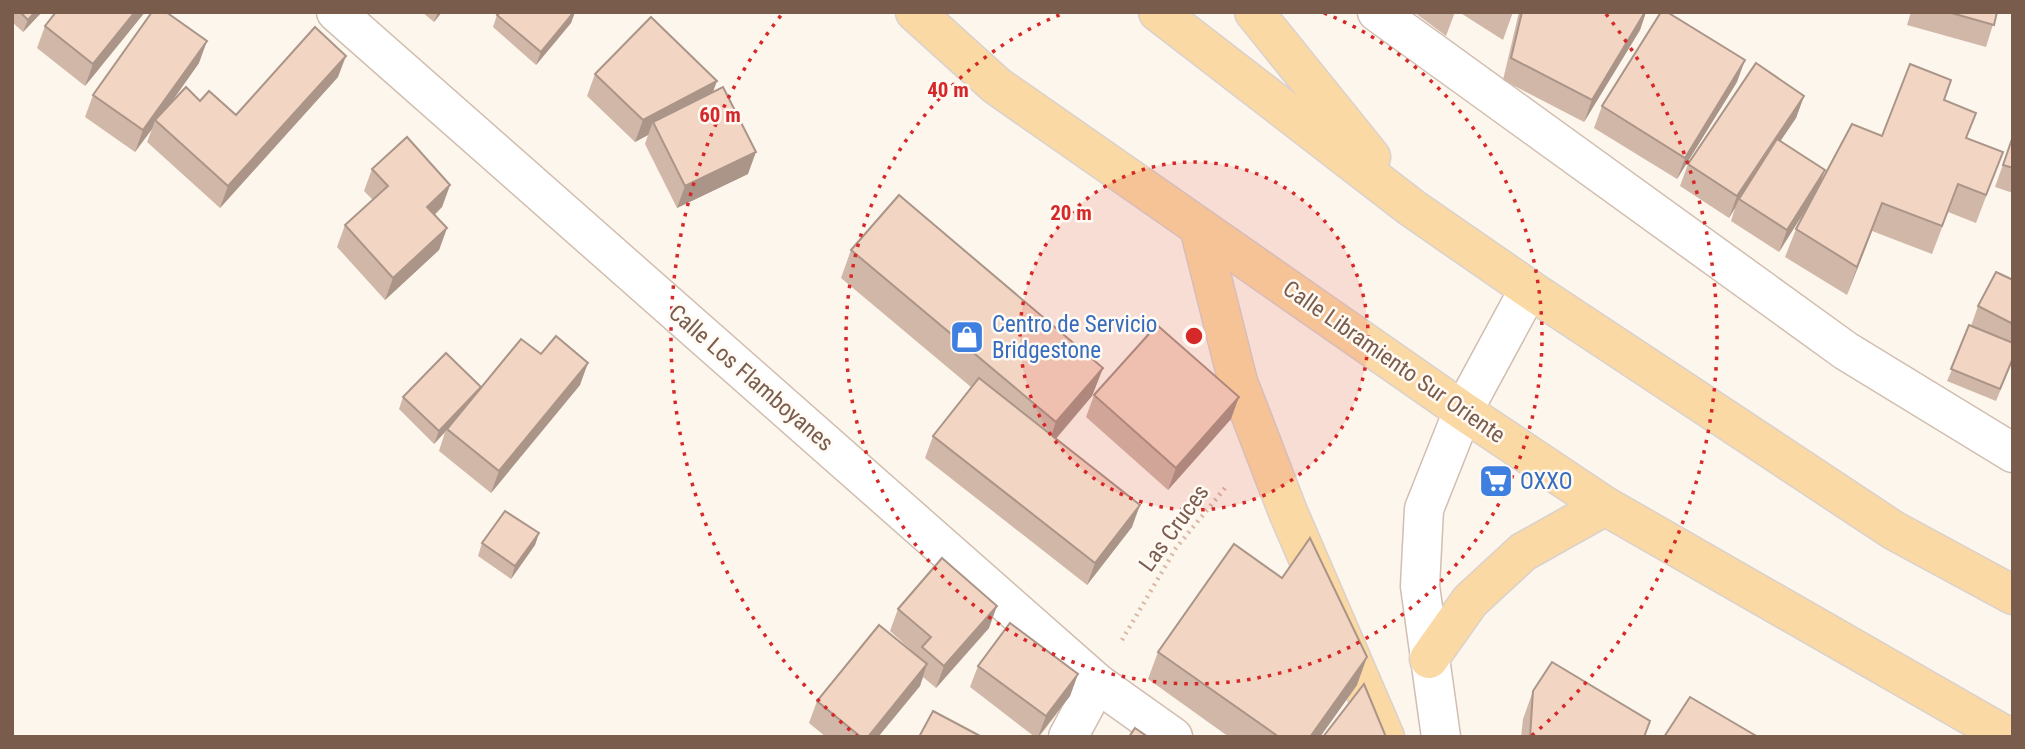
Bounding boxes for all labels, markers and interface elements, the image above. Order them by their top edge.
text: 40 m [927,78,969,102]
text: 60 m [699,103,741,127]
text: 20 m [1050,201,1092,225]
street label: Calle Libramiento Sur Oriente [1278,275,1510,449]
street label: Calle Los Flamboyanes [663,299,839,457]
place label: Centro de Servicio Bridgestone [992,311,1157,364]
shop icon: Centro de Servicio Bridgestone [948,318,986,356]
centre of rings [1182,324,1206,348]
supermarket icon: OXXO [1477,462,1515,500]
place label: OXXO [1520,468,1572,495]
street label: Las Cruces [1133,479,1215,577]

